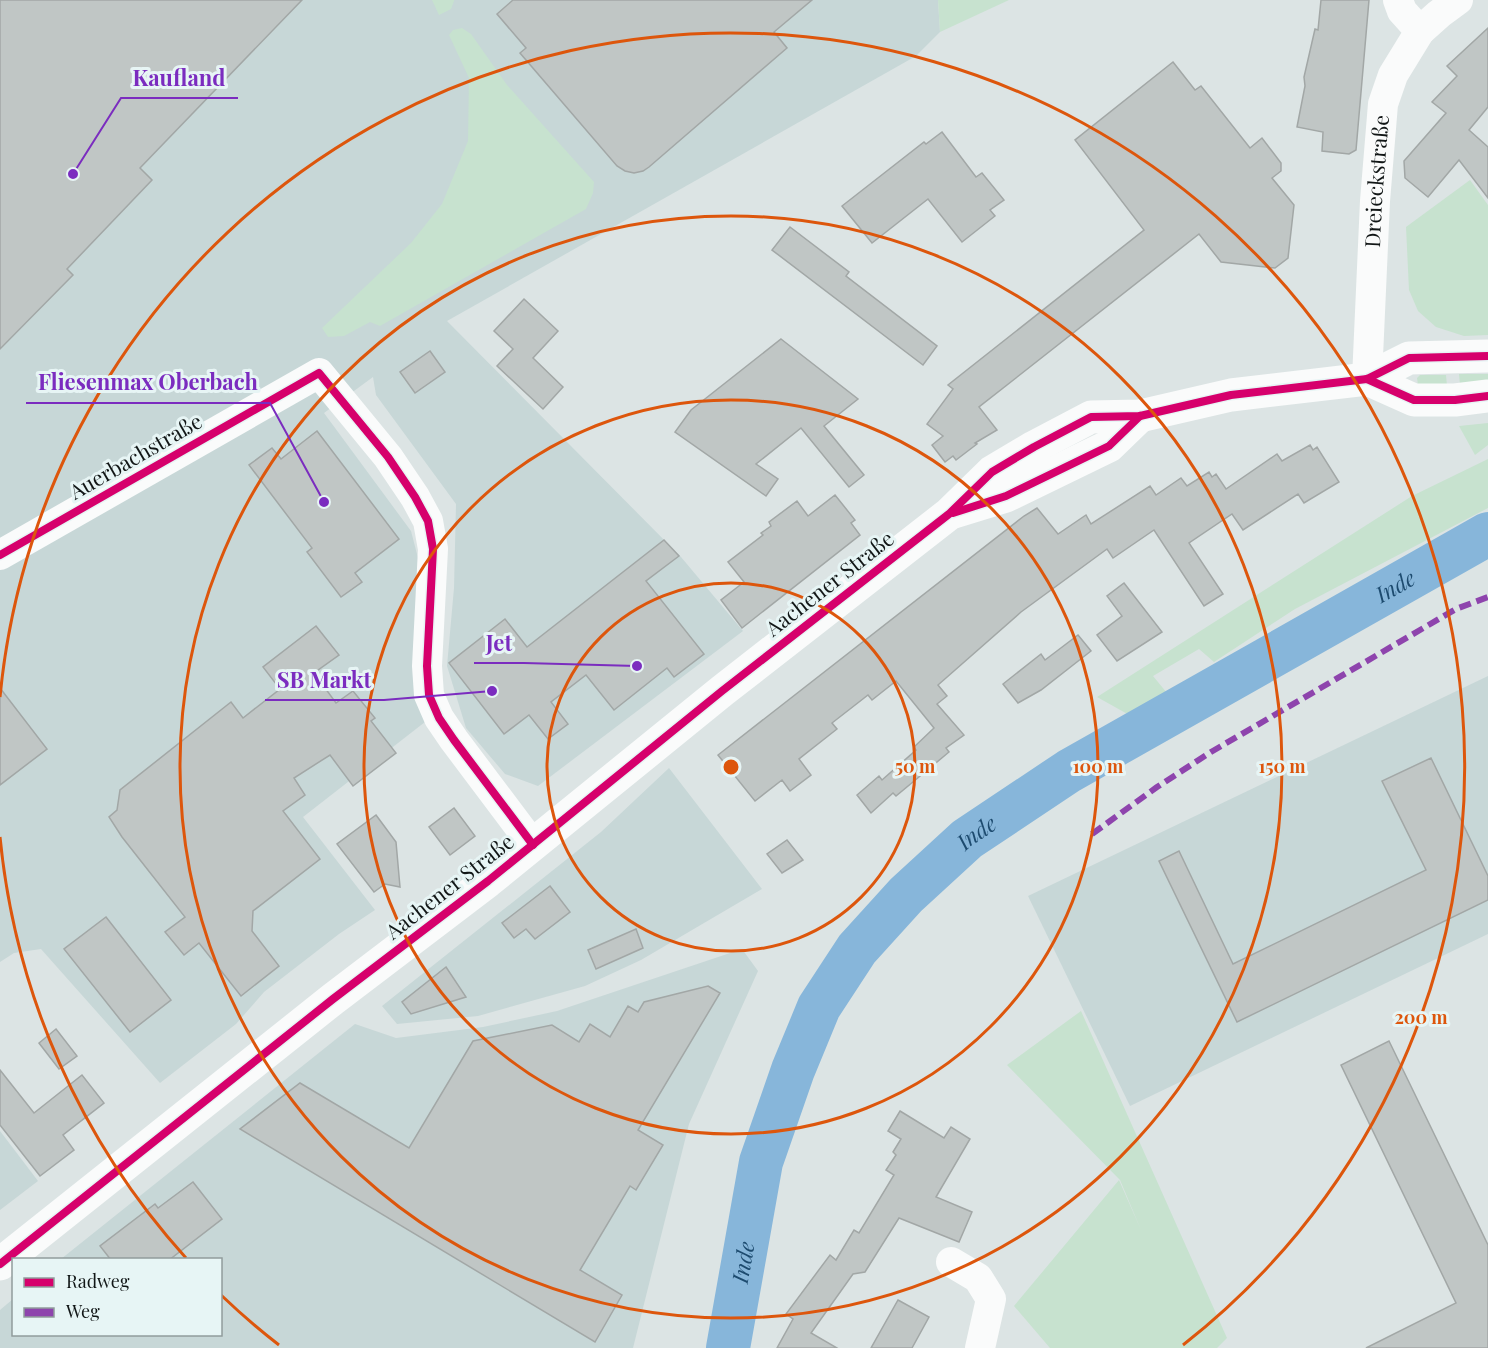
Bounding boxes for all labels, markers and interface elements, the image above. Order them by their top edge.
callout: Kaufland [121,58,238,98]
text: Kaufland [132,62,226,92]
street label: Dreieckstraße [1357,114,1394,248]
callout: Fliesenmax Oberbach [26,363,270,403]
text: Fliesenmax Oberbach [38,366,259,396]
street label: Auerbachstraße [63,406,206,505]
street label: Aachener Straße [758,523,899,642]
water label: Inde [1368,562,1421,609]
callout: Jet [474,623,524,663]
text: Jet [485,627,512,657]
callout: SB Markt [265,660,384,700]
text: SB Markt [277,664,372,694]
text: 50 m [895,754,936,778]
text: 100 m [1073,754,1124,778]
text: 150 m [1258,754,1306,778]
centre of rings [721,757,741,777]
water label: Inde [949,808,1002,856]
street label: Aachener Straße [378,826,519,945]
text: 200 m [1394,1005,1448,1029]
water label: Inde [724,1239,761,1286]
legend [12,1258,222,1336]
text: Radweg [66,1269,130,1293]
text: Weg [65,1299,100,1323]

